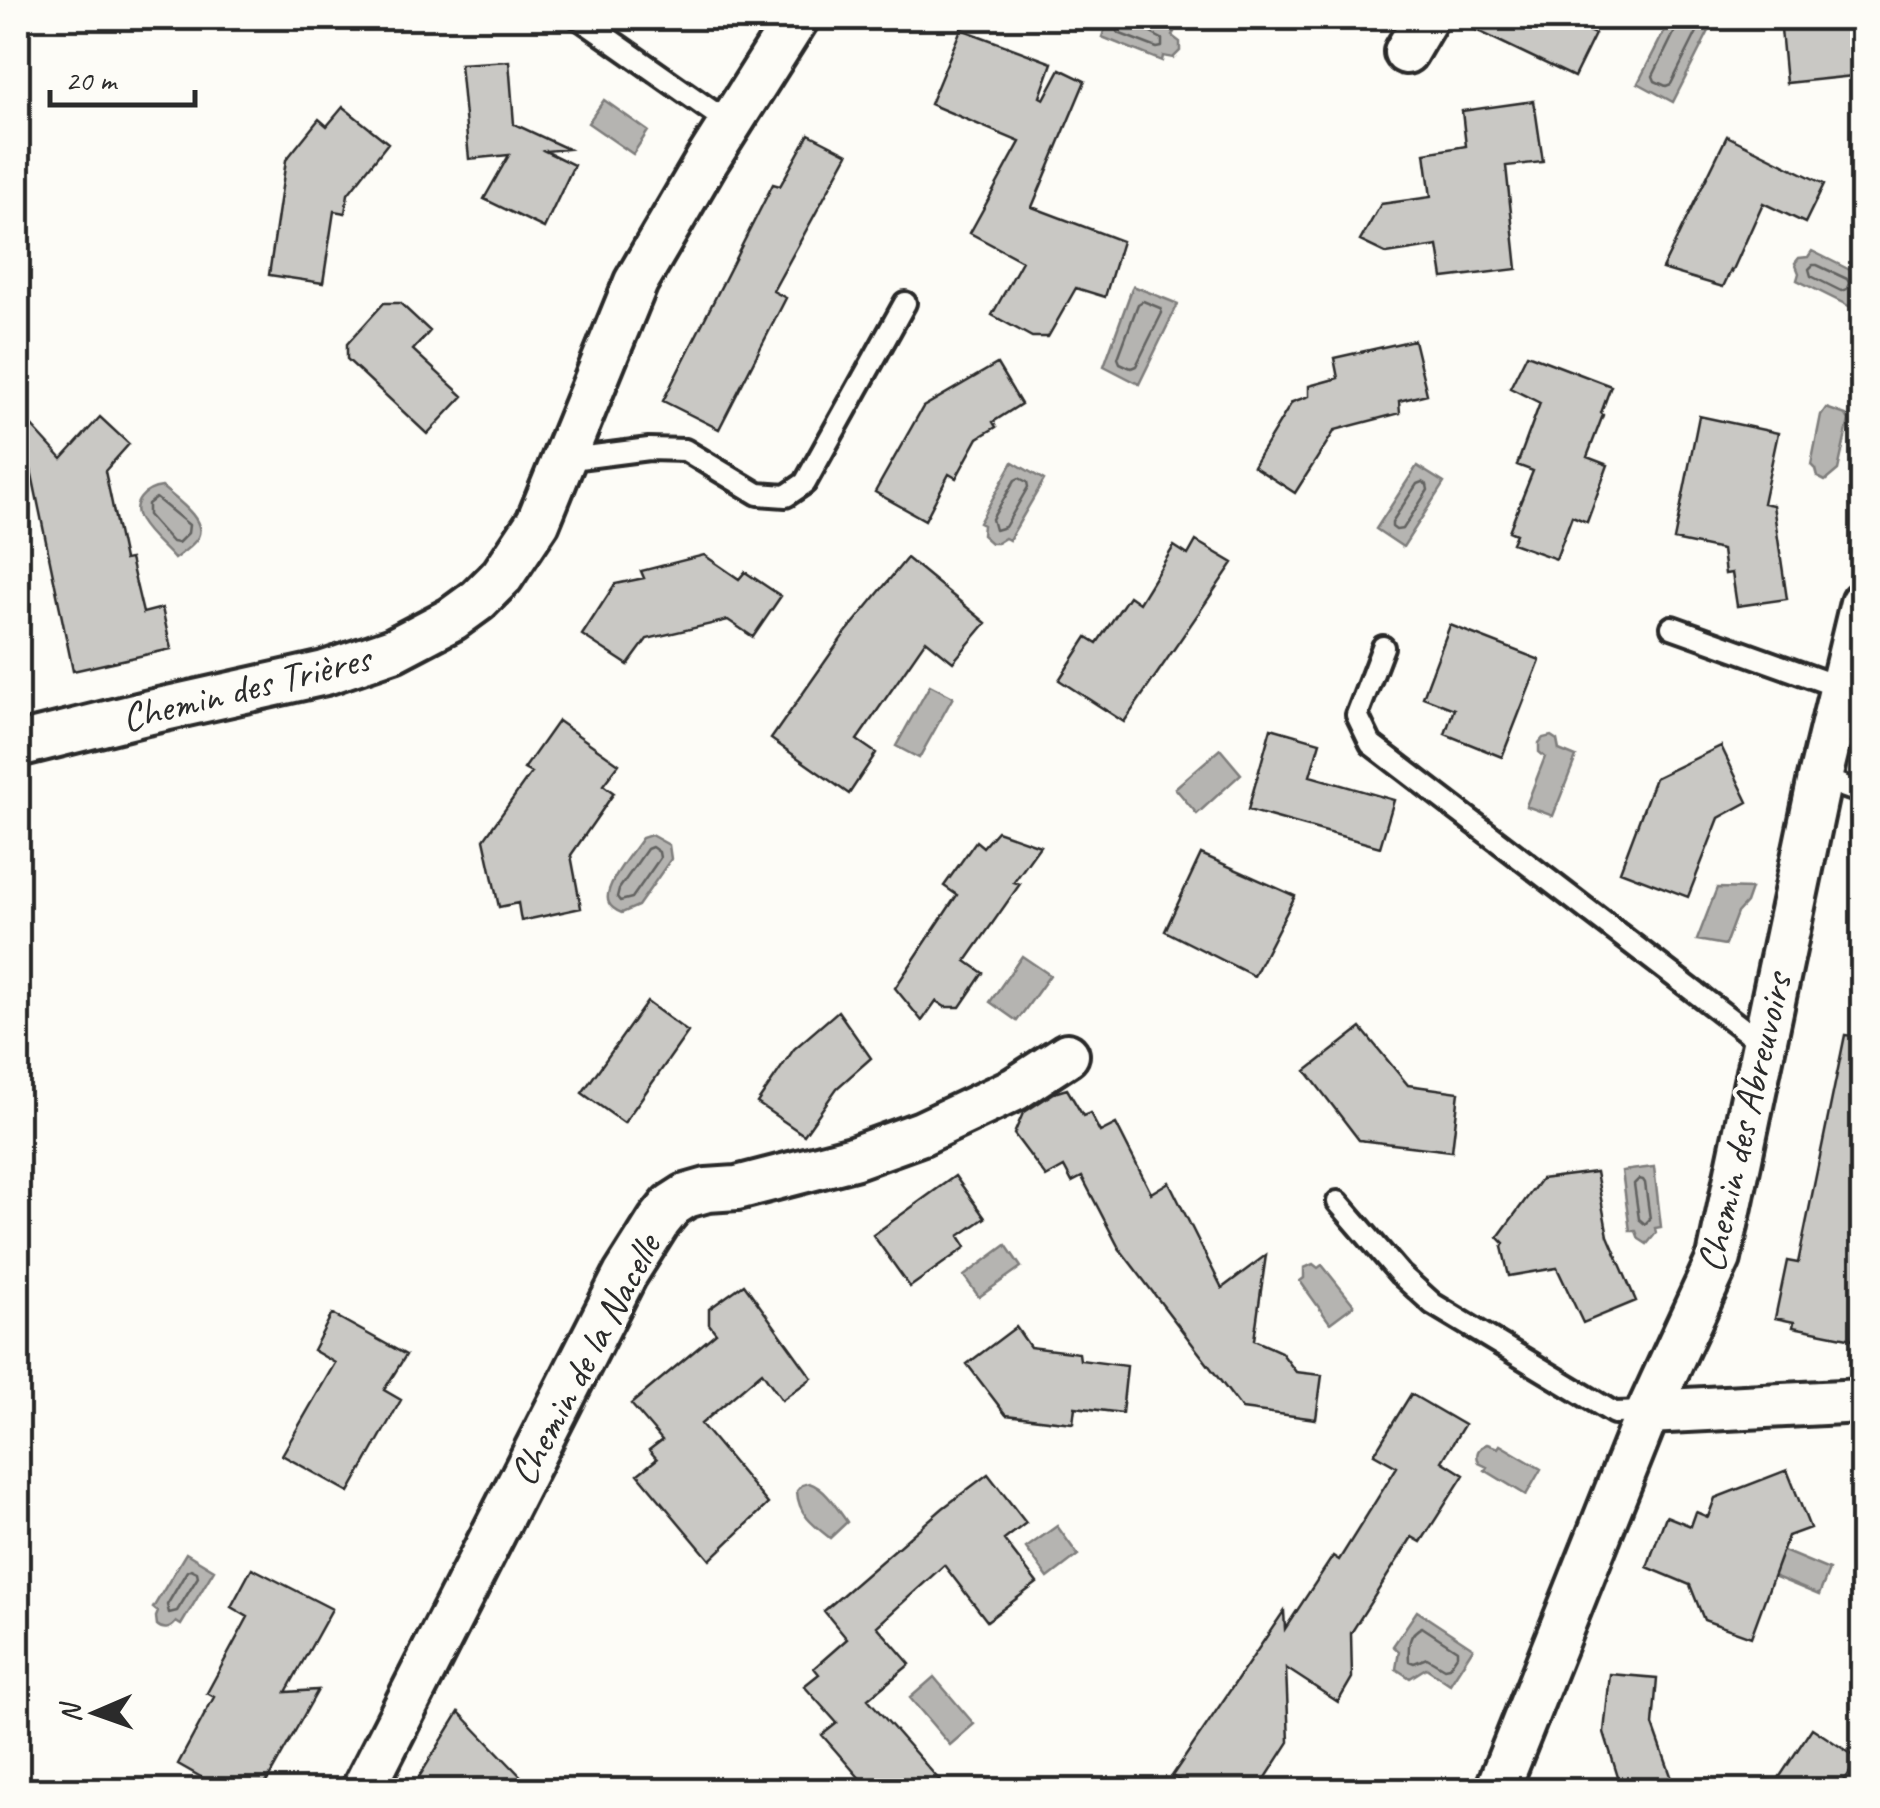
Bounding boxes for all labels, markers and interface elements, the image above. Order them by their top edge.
scale bar [50,45,195,107]
text: 20 m [65,61,118,99]
street label: Chemin des Trières [117,632,379,743]
street label: Chemin des Abreuvoirs [1685,966,1803,1277]
street label: Chemin de la Nacelle [498,1223,673,1494]
north arrow [45,1663,145,1763]
text: N [53,1700,88,1723]

